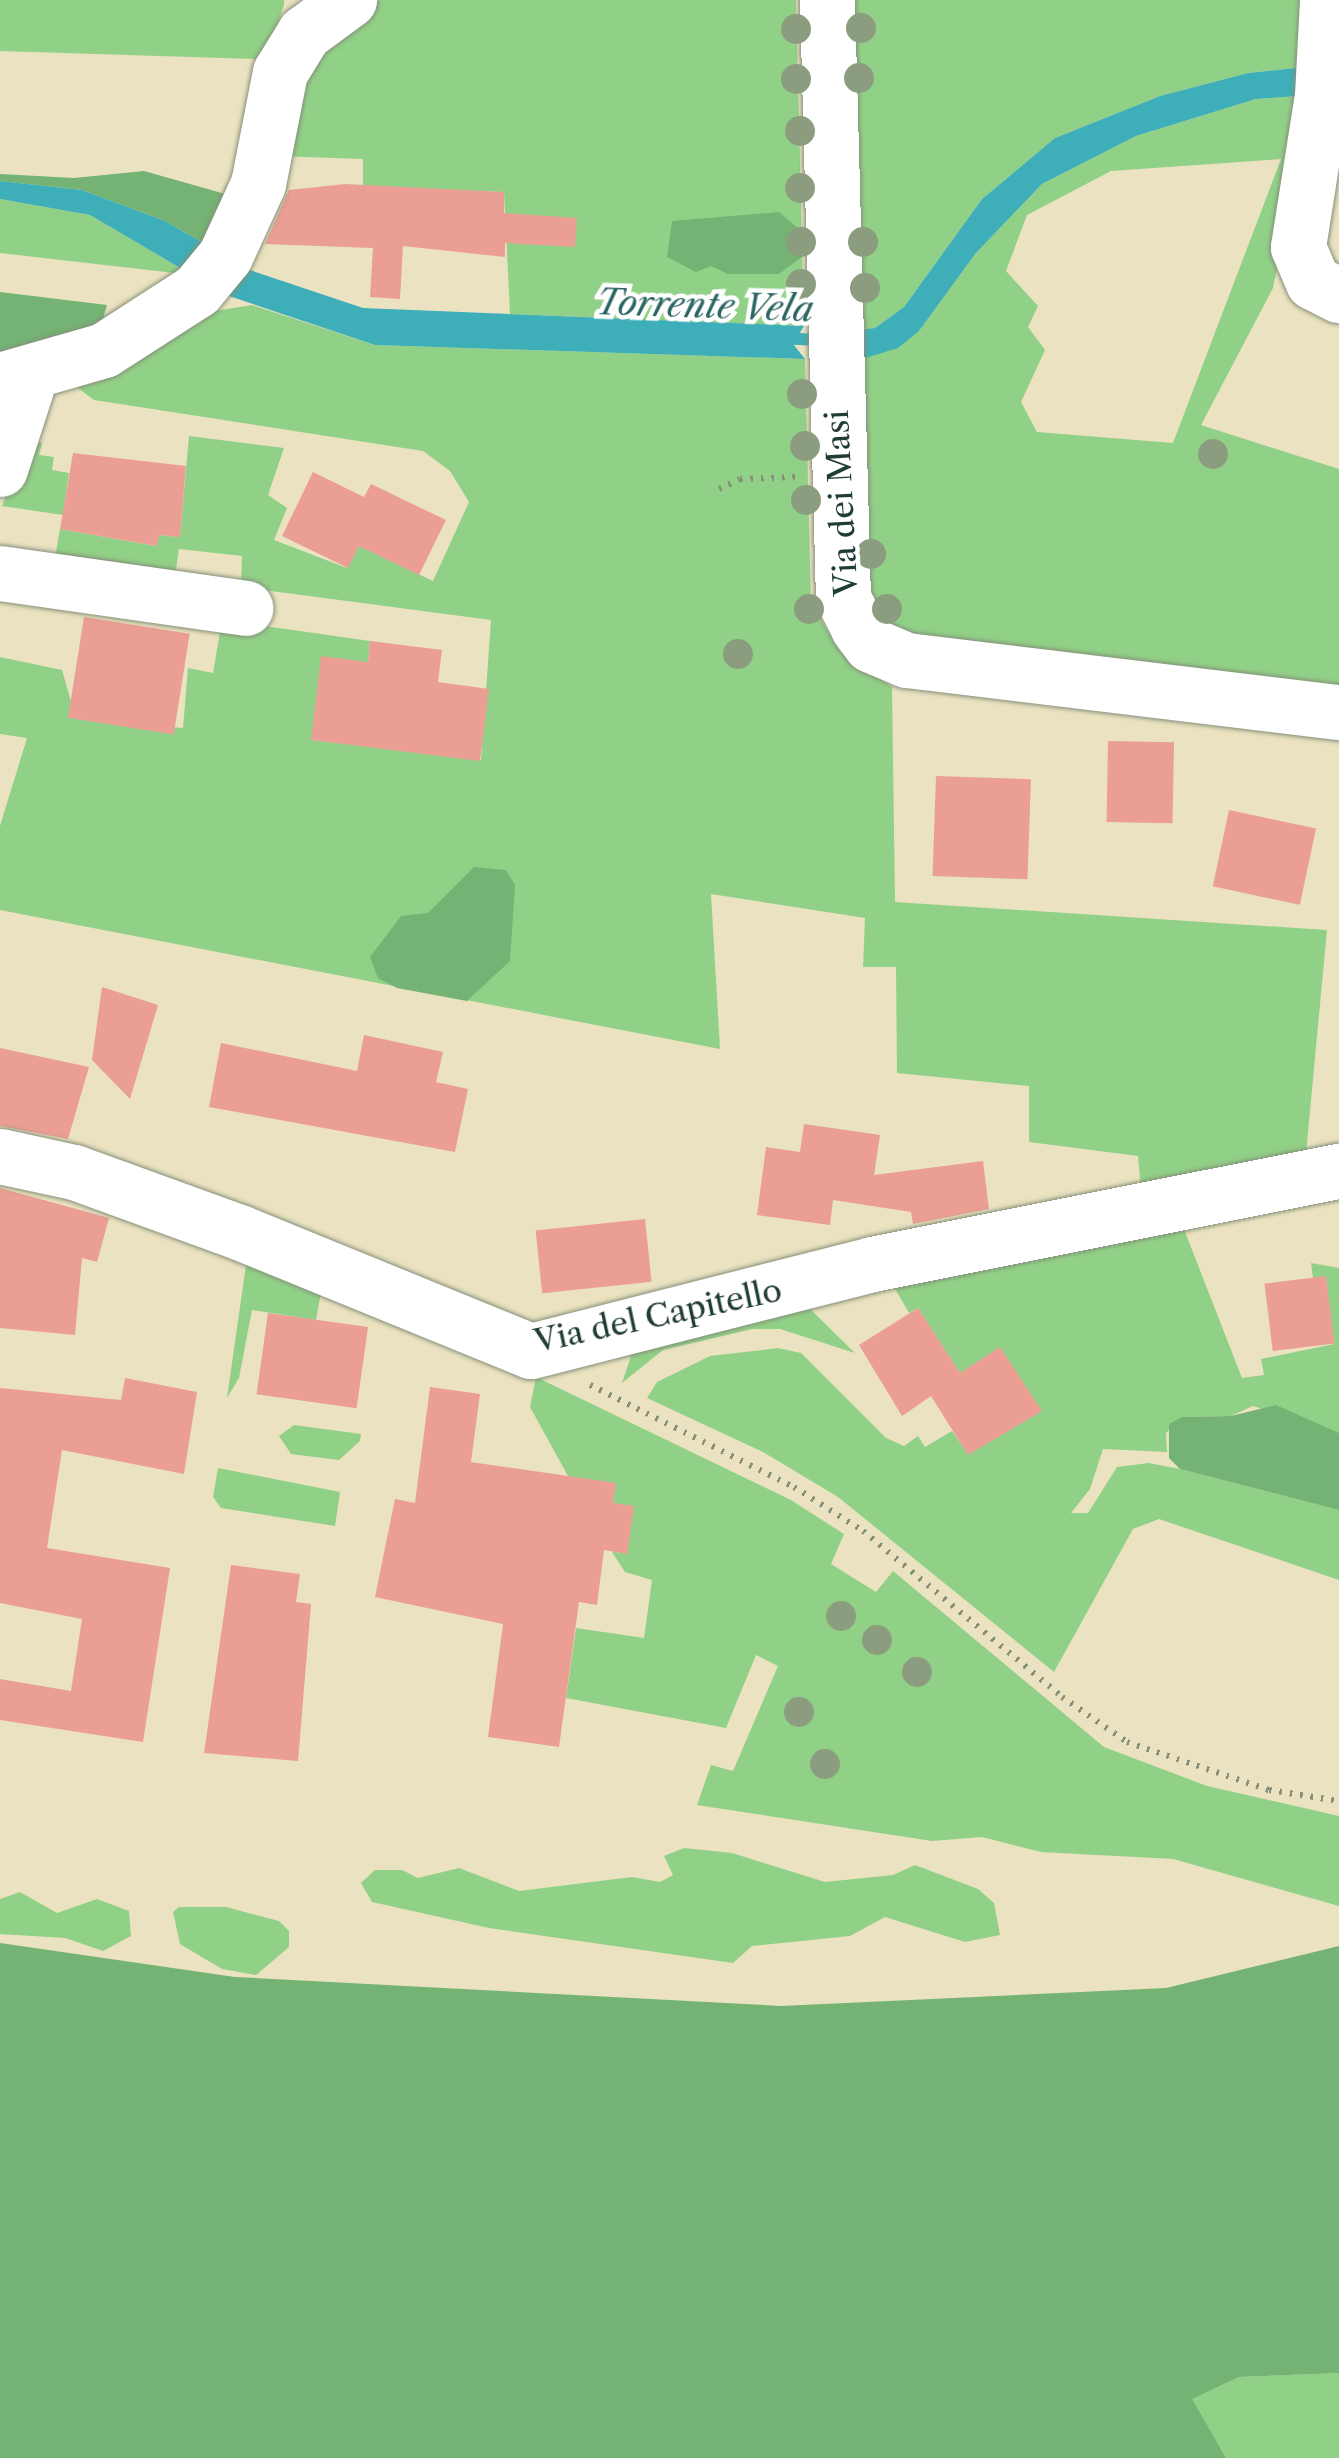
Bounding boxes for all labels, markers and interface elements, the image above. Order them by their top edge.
water label: Torrente Vela [596,281,814,331]
street label: Via dei Masi [818,409,866,597]
street label: Via del Capitello [530,1271,786,1361]

